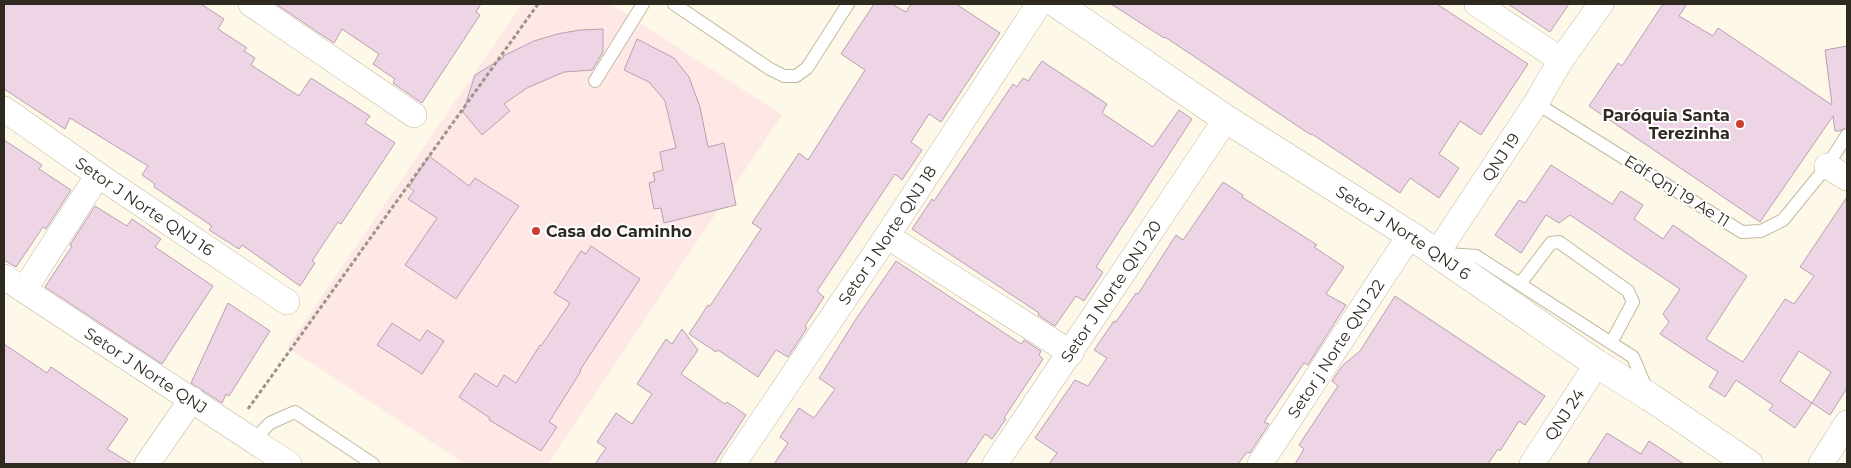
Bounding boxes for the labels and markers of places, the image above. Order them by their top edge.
place label: Paróquia Santa Terezinha [1602,106,1730,143]
marker: Paróquia Santa Terezinha [1734,118,1746,130]
place label: Casa do Caminho [546,222,692,241]
marker: Casa do Caminho [530,225,542,237]

